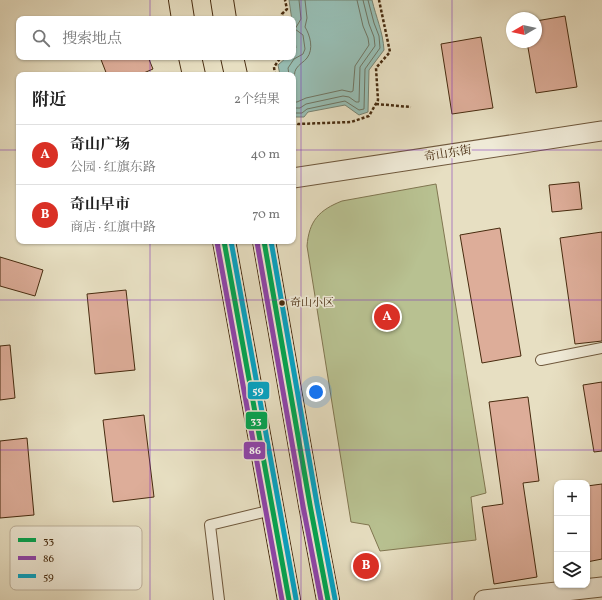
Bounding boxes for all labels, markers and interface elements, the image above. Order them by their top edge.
north arrow [506,12,542,48]
search box [16,16,296,60]
icon: search [30,27,52,49]
text: 搜索地点 [62,29,122,50]
text: 附近 [32,89,66,112]
text: 2个结果 [234,91,280,109]
text: 奇山广场 [70,135,130,156]
street label: 奇山东街 [423,142,474,166]
text: A [40,146,50,164]
text: 40 m [251,146,280,164]
text: 公园 · 红旗东路 [70,159,156,177]
text: 奇山早市 [70,195,130,216]
text: B [41,206,49,224]
text: 70 m [252,206,280,224]
text: 商店 · 红旗中路 [70,219,156,237]
place label: 奇山小区 [290,296,334,311]
marker: 奇山小区 [277,298,287,308]
pin: A [374,302,400,332]
line badge: 59 [247,381,270,400]
your location [306,382,326,402]
text: 59 [252,384,264,399]
line badge: 33 [245,411,268,430]
text: 33 [250,414,262,429]
line badge: 86 [243,441,266,460]
text: 86 [249,444,261,459]
map controls [554,480,590,588]
button: + [554,480,590,516]
button: − [554,516,590,552]
legend [10,526,142,590]
text: 33 [43,534,55,549]
pin: B [353,551,379,581]
text: 86 [43,552,55,567]
button: layers [554,552,590,588]
text: 59 [43,570,54,585]

